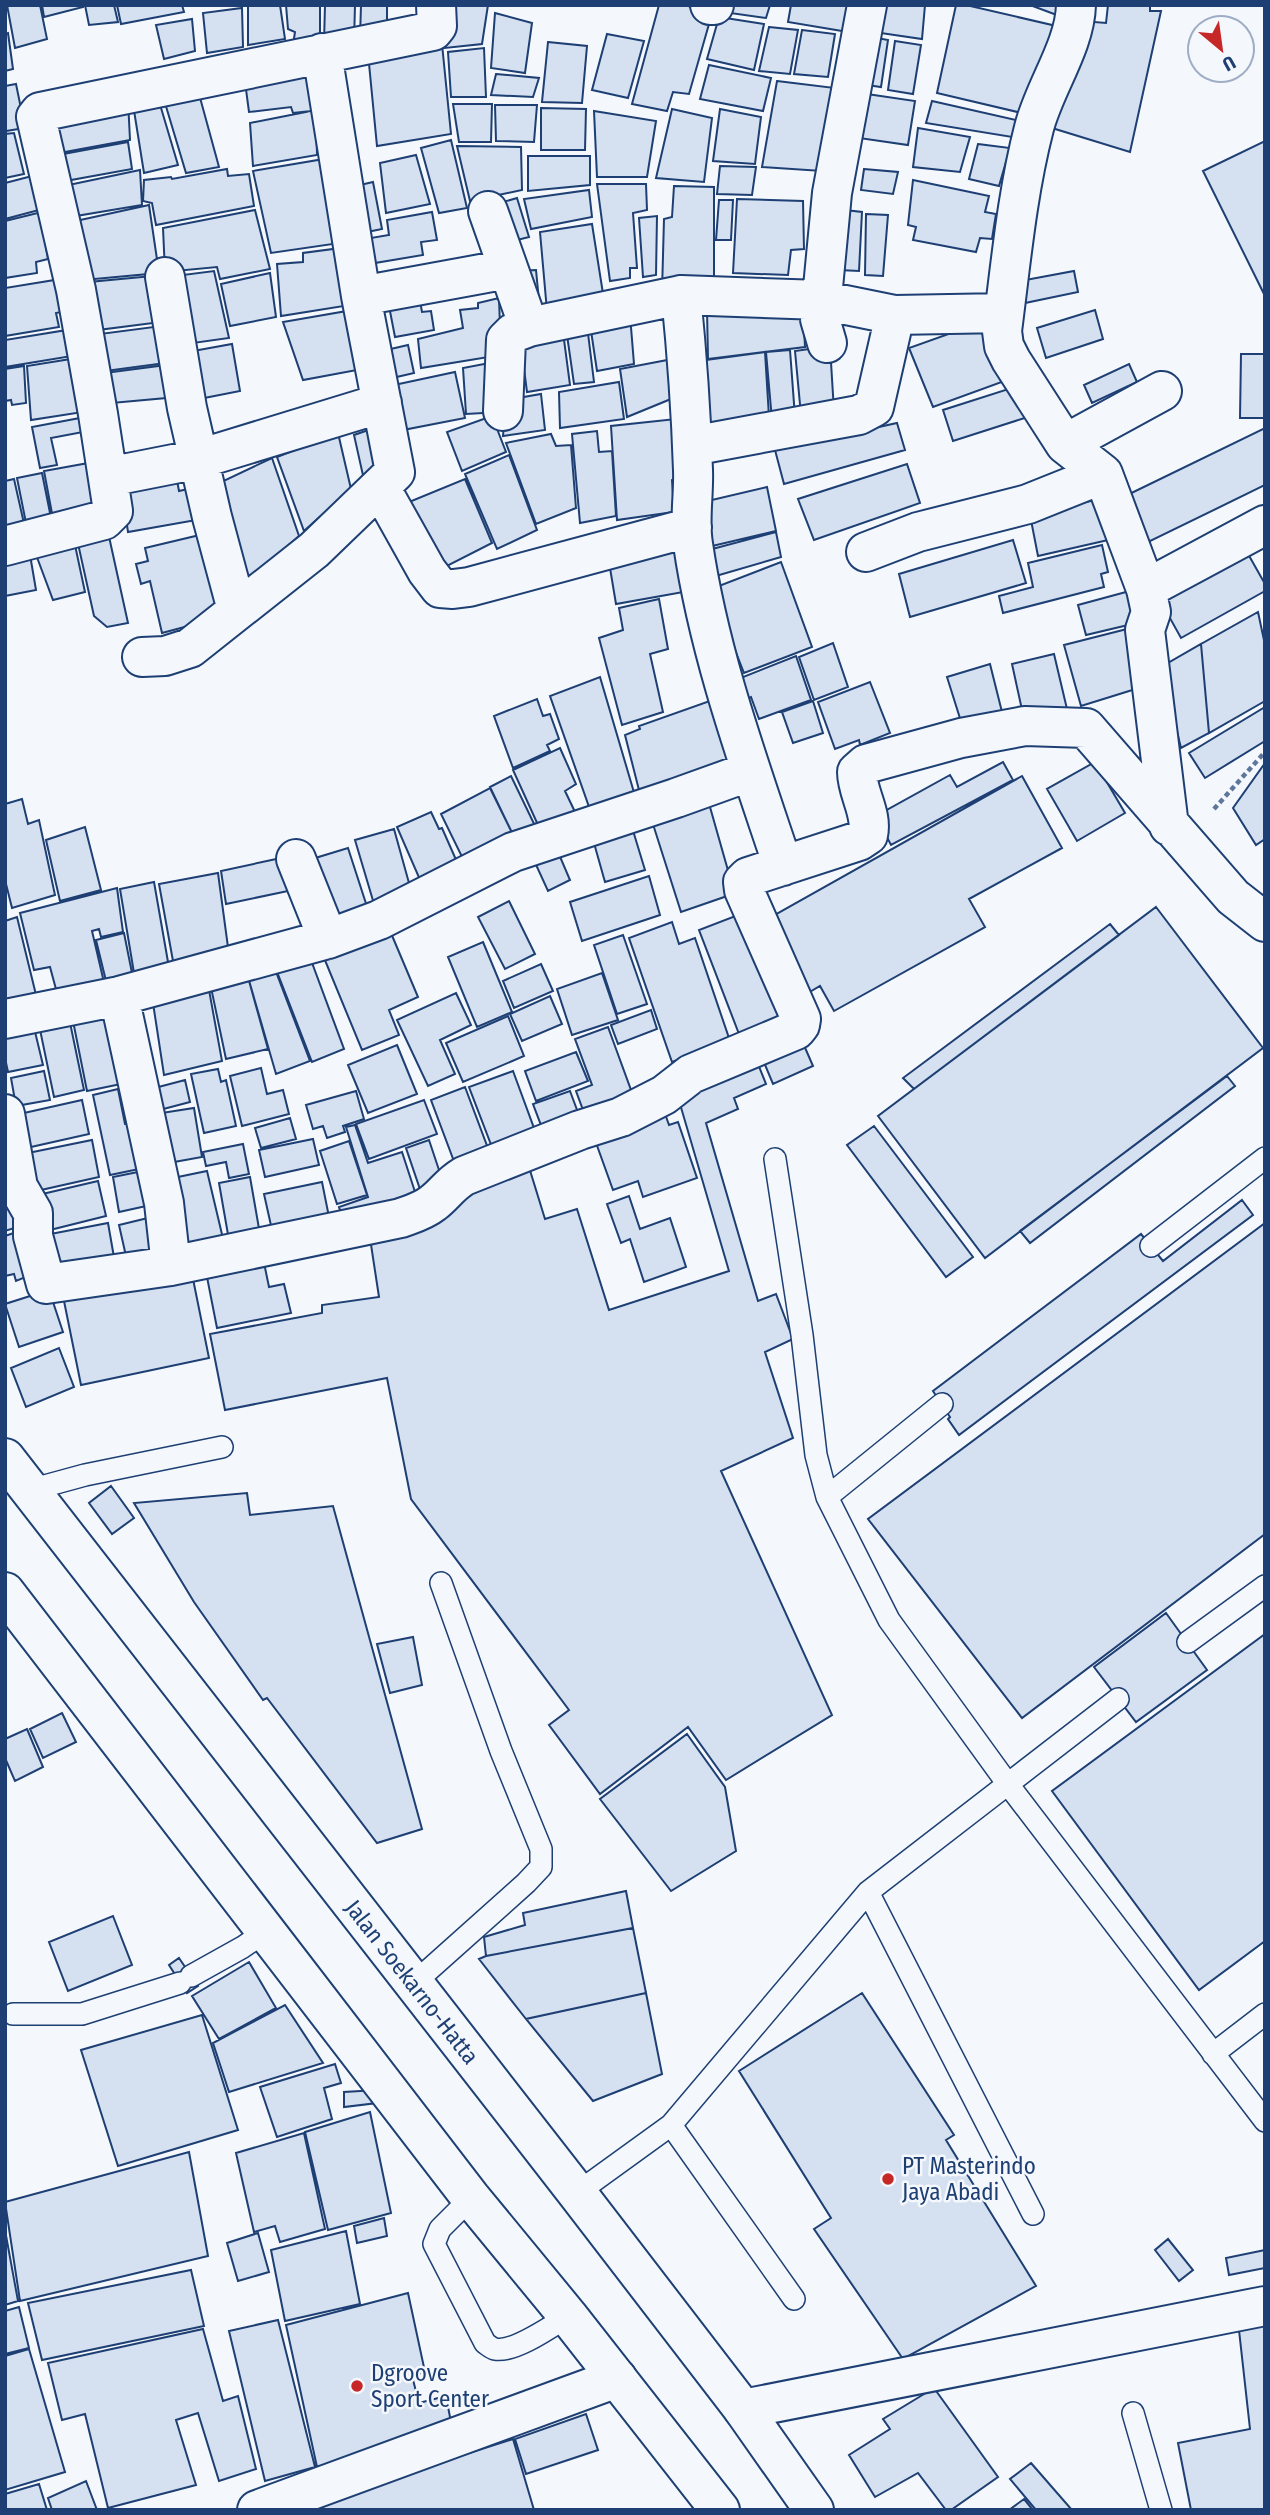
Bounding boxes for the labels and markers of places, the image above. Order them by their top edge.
place label: PT Masterindo Jaya Abadi [902,2152,1036,2206]
marker: PT Masterindo Jaya Abadi [880,2171,896,2187]
place label: Dgroove Sport Center [371,2359,489,2413]
marker: Dgroove Sport Center [349,2378,365,2394]

